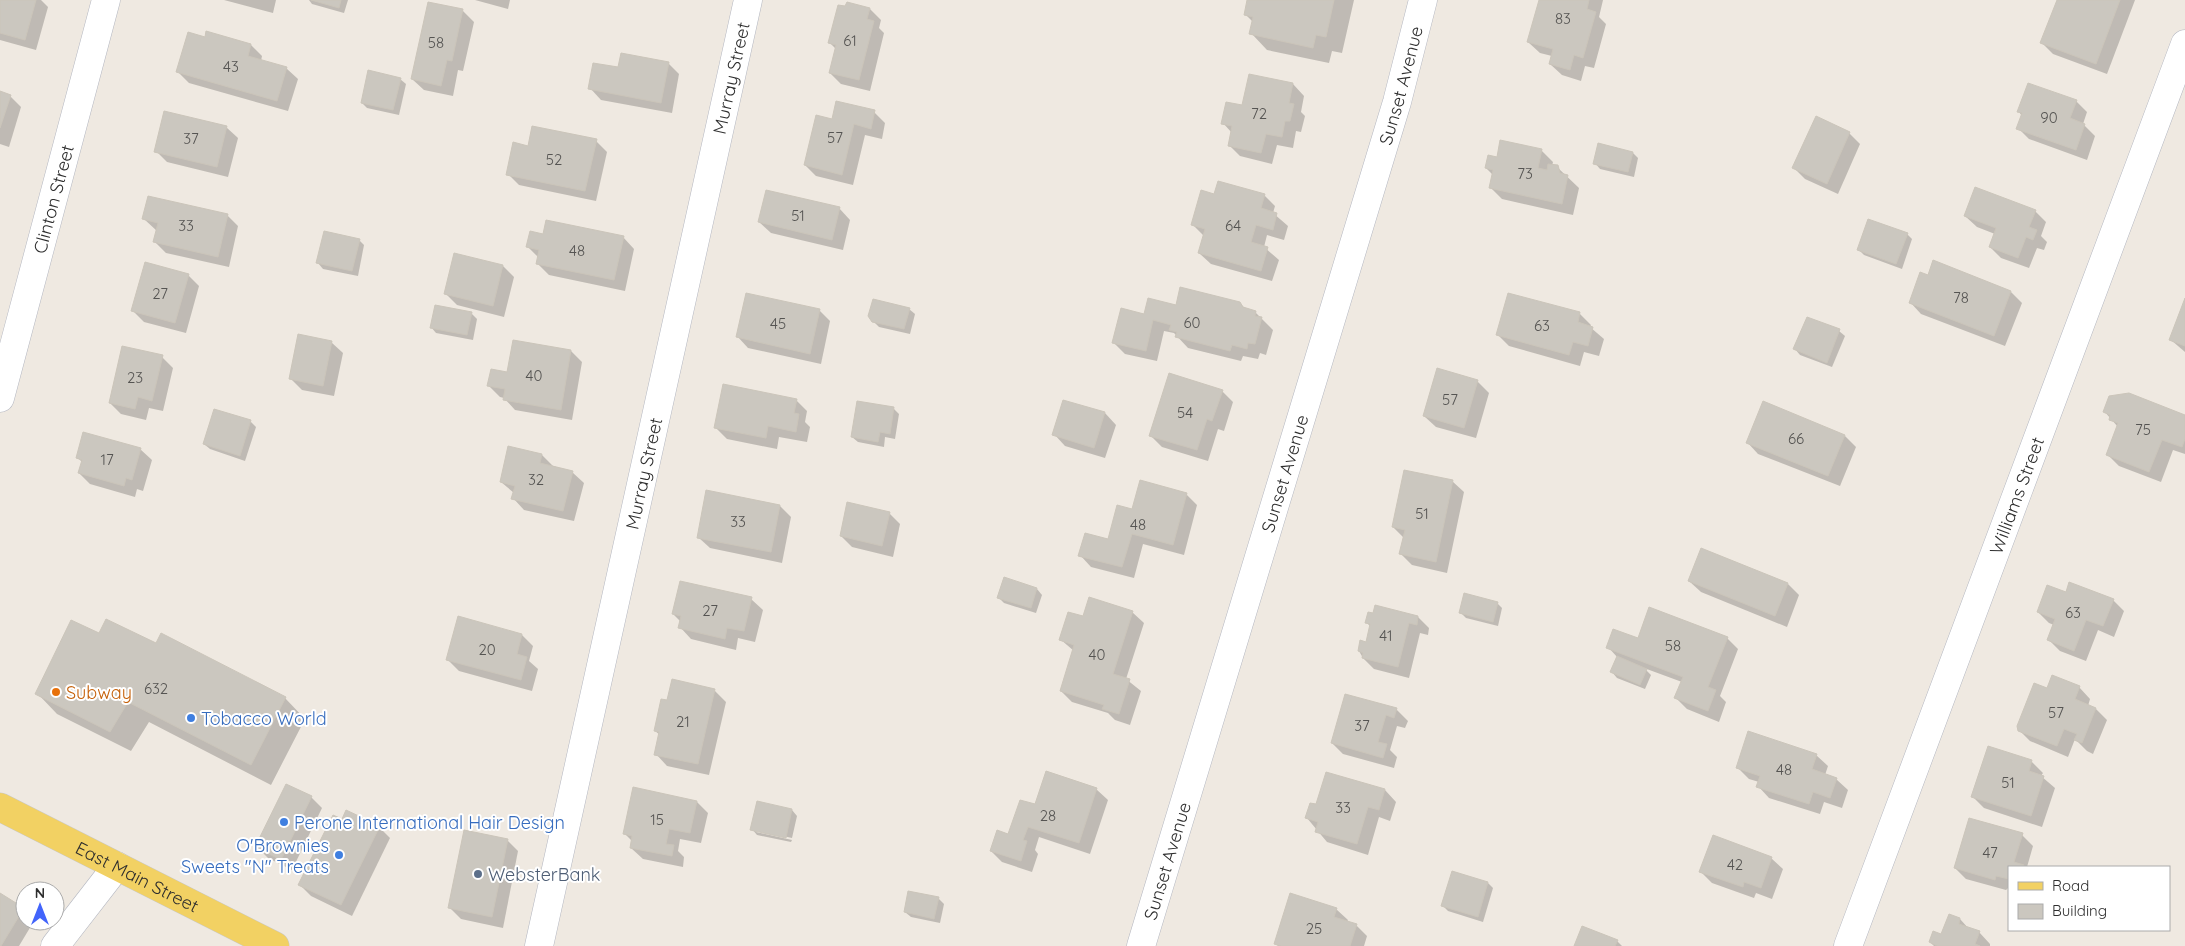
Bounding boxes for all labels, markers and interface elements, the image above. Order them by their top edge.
house number: 83 [1555,9,1571,28]
street label: Murray Street [707,20,754,136]
street label: Sunset Avenue [1373,24,1427,147]
house number: 61 [843,31,857,50]
house number: 58 [428,33,444,52]
house number: 43 [223,57,239,76]
house number: 72 [1251,104,1267,123]
house number: 90 [2040,108,2058,127]
house number: 57 [827,128,843,147]
house number: 37 [183,129,199,148]
street label: Clinton Street [28,142,78,256]
house number: 52 [546,150,562,169]
house number: 73 [1517,164,1533,183]
house number: 51 [791,206,805,225]
house number: 33 [178,216,194,235]
house number: 64 [1225,216,1241,235]
house number: 48 [569,241,585,260]
house number: 27 [152,284,168,303]
house number: 78 [1953,288,1969,307]
house number: 60 [1184,313,1201,332]
house number: 45 [770,314,786,333]
house number: 63 [1534,316,1550,335]
house number: 40 [526,366,542,385]
house number: 23 [127,368,143,387]
house number: 57 [1442,390,1458,409]
house number: 54 [1177,403,1193,422]
street label: Sunset Avenue [1256,412,1313,535]
street label: Murray Street [620,415,667,532]
house number: 75 [2135,420,2151,439]
house number: 66 [1788,429,1804,448]
street label: Williams Street [1984,434,2049,557]
house number: 17 [100,450,114,469]
house number: 32 [528,470,544,489]
house number: 51 [1415,504,1429,523]
house number: 33 [730,512,746,531]
house number: 48 [1130,515,1146,534]
house number: 27 [702,601,718,620]
house number: 63 [2065,603,2081,622]
house number: 41 [1379,626,1393,645]
house number: 58 [1665,636,1681,655]
house number: 20 [478,640,496,659]
house number: 40 [1089,645,1105,664]
house number: 632 [144,679,168,698]
place label: Subway [66,681,132,704]
marker: Subway [50,686,62,698]
house number: 57 [2048,703,2064,722]
place label: Tobacco World [201,707,327,730]
marker: Tobacco World [185,712,197,724]
house number: 21 [676,712,690,731]
house number: 37 [1354,716,1370,735]
house number: 48 [1776,760,1792,779]
house number: 51 [2001,773,2015,792]
house number: 33 [1335,798,1351,817]
street label: Sunset Avenue [1138,799,1196,923]
house number: 28 [1040,806,1056,825]
house number: 15 [650,810,664,829]
place label: Perone International Hair Design [294,811,565,834]
marker: Perone International Hair Design [278,816,290,828]
place label: O'Brownies Sweets "N" Treats [181,834,329,878]
street label: East Main Street [72,836,203,917]
house number: 47 [1982,843,1998,862]
marker: O'Brownies Sweets "N" Treats [333,849,345,861]
house number: 42 [1727,855,1743,874]
place label: WebsterBank [488,863,600,886]
legend [2008,866,2170,931]
marker: WebsterBank [472,868,484,880]
text: Road [2052,876,2089,895]
north arrow [15,881,65,931]
text: N [35,884,45,902]
text: Building [2052,901,2107,920]
house number: 25 [1306,919,1322,938]

